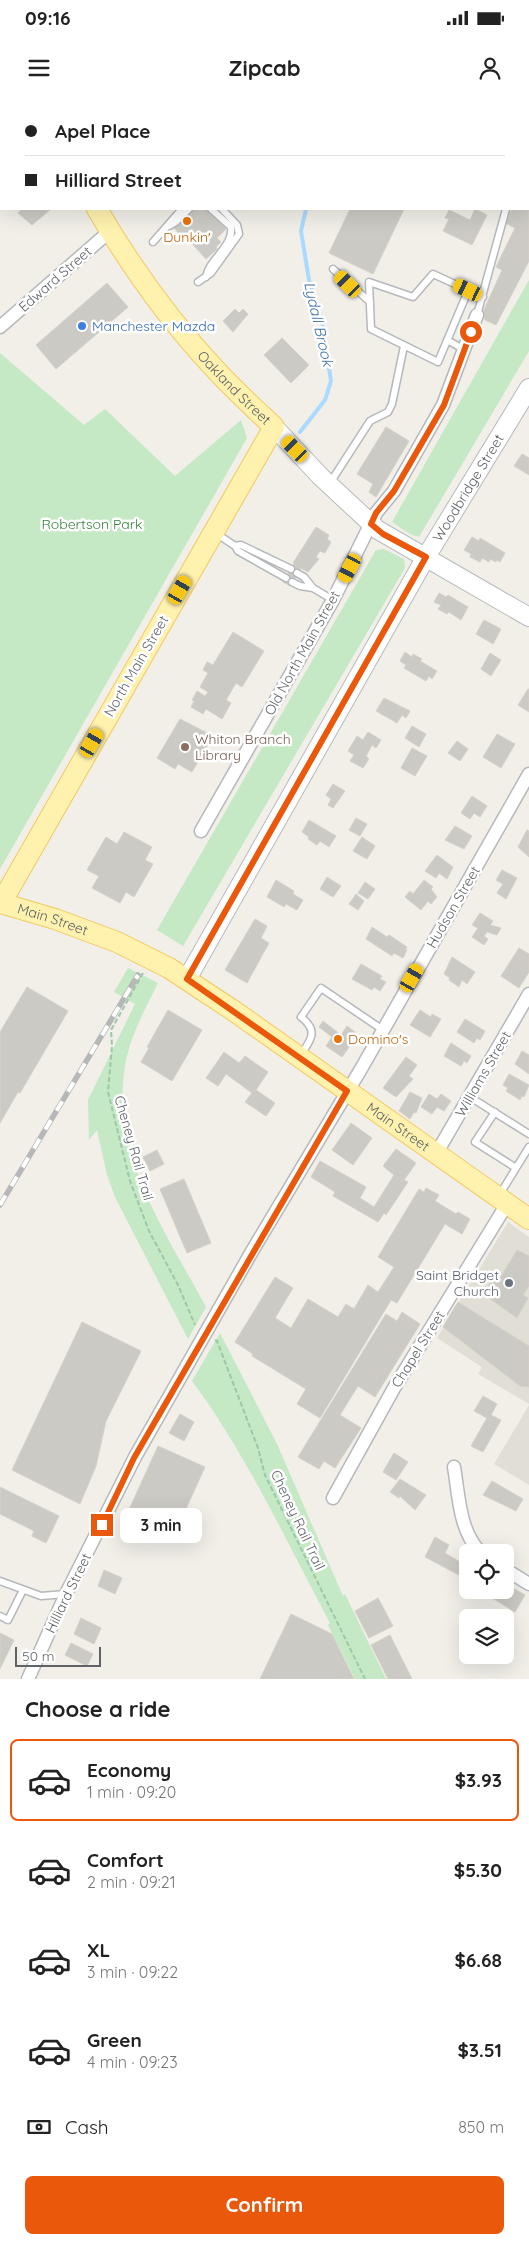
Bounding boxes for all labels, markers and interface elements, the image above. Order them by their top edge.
text: 09:16 [25,6,71,30]
icon: menu [25,54,53,82]
text: Zipcab [228,54,301,82]
icon: person [476,54,504,82]
text: Apel Place [55,119,150,143]
text: Hilliard Street [55,168,182,192]
marker: Dunkin' [181,215,193,227]
place label: Dunkin' [163,228,211,246]
street label: Edward Street [15,242,95,316]
car [332,268,363,300]
car [451,277,484,303]
water label: Lydall Brook [300,280,338,370]
place label: Manchester Mazda [92,317,215,335]
marker: Manchester Mazda [76,320,88,332]
route start [460,321,482,343]
street label: Oakland Street [194,347,275,429]
street label: Woodbridge Street [429,431,508,545]
car [279,433,310,465]
park label: Robertson Park [41,515,143,533]
car [336,551,363,585]
car [166,573,193,607]
street label: Old North Main Street [260,587,344,719]
street label: North Main Street [100,612,172,720]
car [78,726,105,760]
place label: Whiton Branch Library [195,730,291,764]
marker: Whiton Branch Library [179,741,191,753]
street label: Hudson Street [422,863,484,951]
street label: Main Street [15,899,91,940]
car [398,961,425,995]
street label: Williams Street [451,1028,515,1120]
place label: Domino's [348,1030,408,1048]
marker: Domino's [332,1033,344,1045]
street label: Cheney Rail Trail [110,1094,158,1202]
street label: Main Street [363,1098,433,1155]
place label: Saint Bridget Church [416,1266,499,1300]
marker: Saint Bridget Church [503,1277,515,1289]
street label: Chapel Street [387,1307,449,1391]
street label: Cheney Rail Trail [267,1467,329,1573]
callout: 3 min [120,1508,202,1542]
route end [91,1514,113,1536]
text: 3 min [140,1515,182,1535]
map controls [459,1544,514,1664]
button: locate [459,1544,514,1599]
street label: Hilliard Street [41,1550,95,1636]
button: layers [459,1609,514,1664]
scale bar [15,1644,101,1667]
text: 50 m [22,1647,55,1665]
text: Choose a ride [25,1695,170,1723]
icon: car [27,1758,72,1803]
text: Economy [87,1758,171,1782]
text: $3.93 [455,1768,502,1792]
text: 1 min · 09:20 [87,1782,176,1802]
icon: car [27,1848,72,1893]
text: Comfort [87,1848,164,1872]
text: $5.30 [454,1858,502,1882]
text: 2 min · 09:21 [87,1872,176,1892]
icon: car [27,1938,72,1983]
text: XL [87,1938,110,1962]
text: $6.68 [454,1948,502,1972]
text: 3 min · 09:22 [87,1962,178,1982]
icon: car [27,2028,72,2073]
text: Green [87,2028,142,2052]
text: $3.51 [457,2038,502,2062]
text: 4 min · 09:23 [87,2052,178,2072]
icon: cash [25,2113,53,2141]
text: Cash [65,2115,109,2139]
text: 850 m [458,2117,504,2137]
button: Confirm [25,2176,504,2234]

